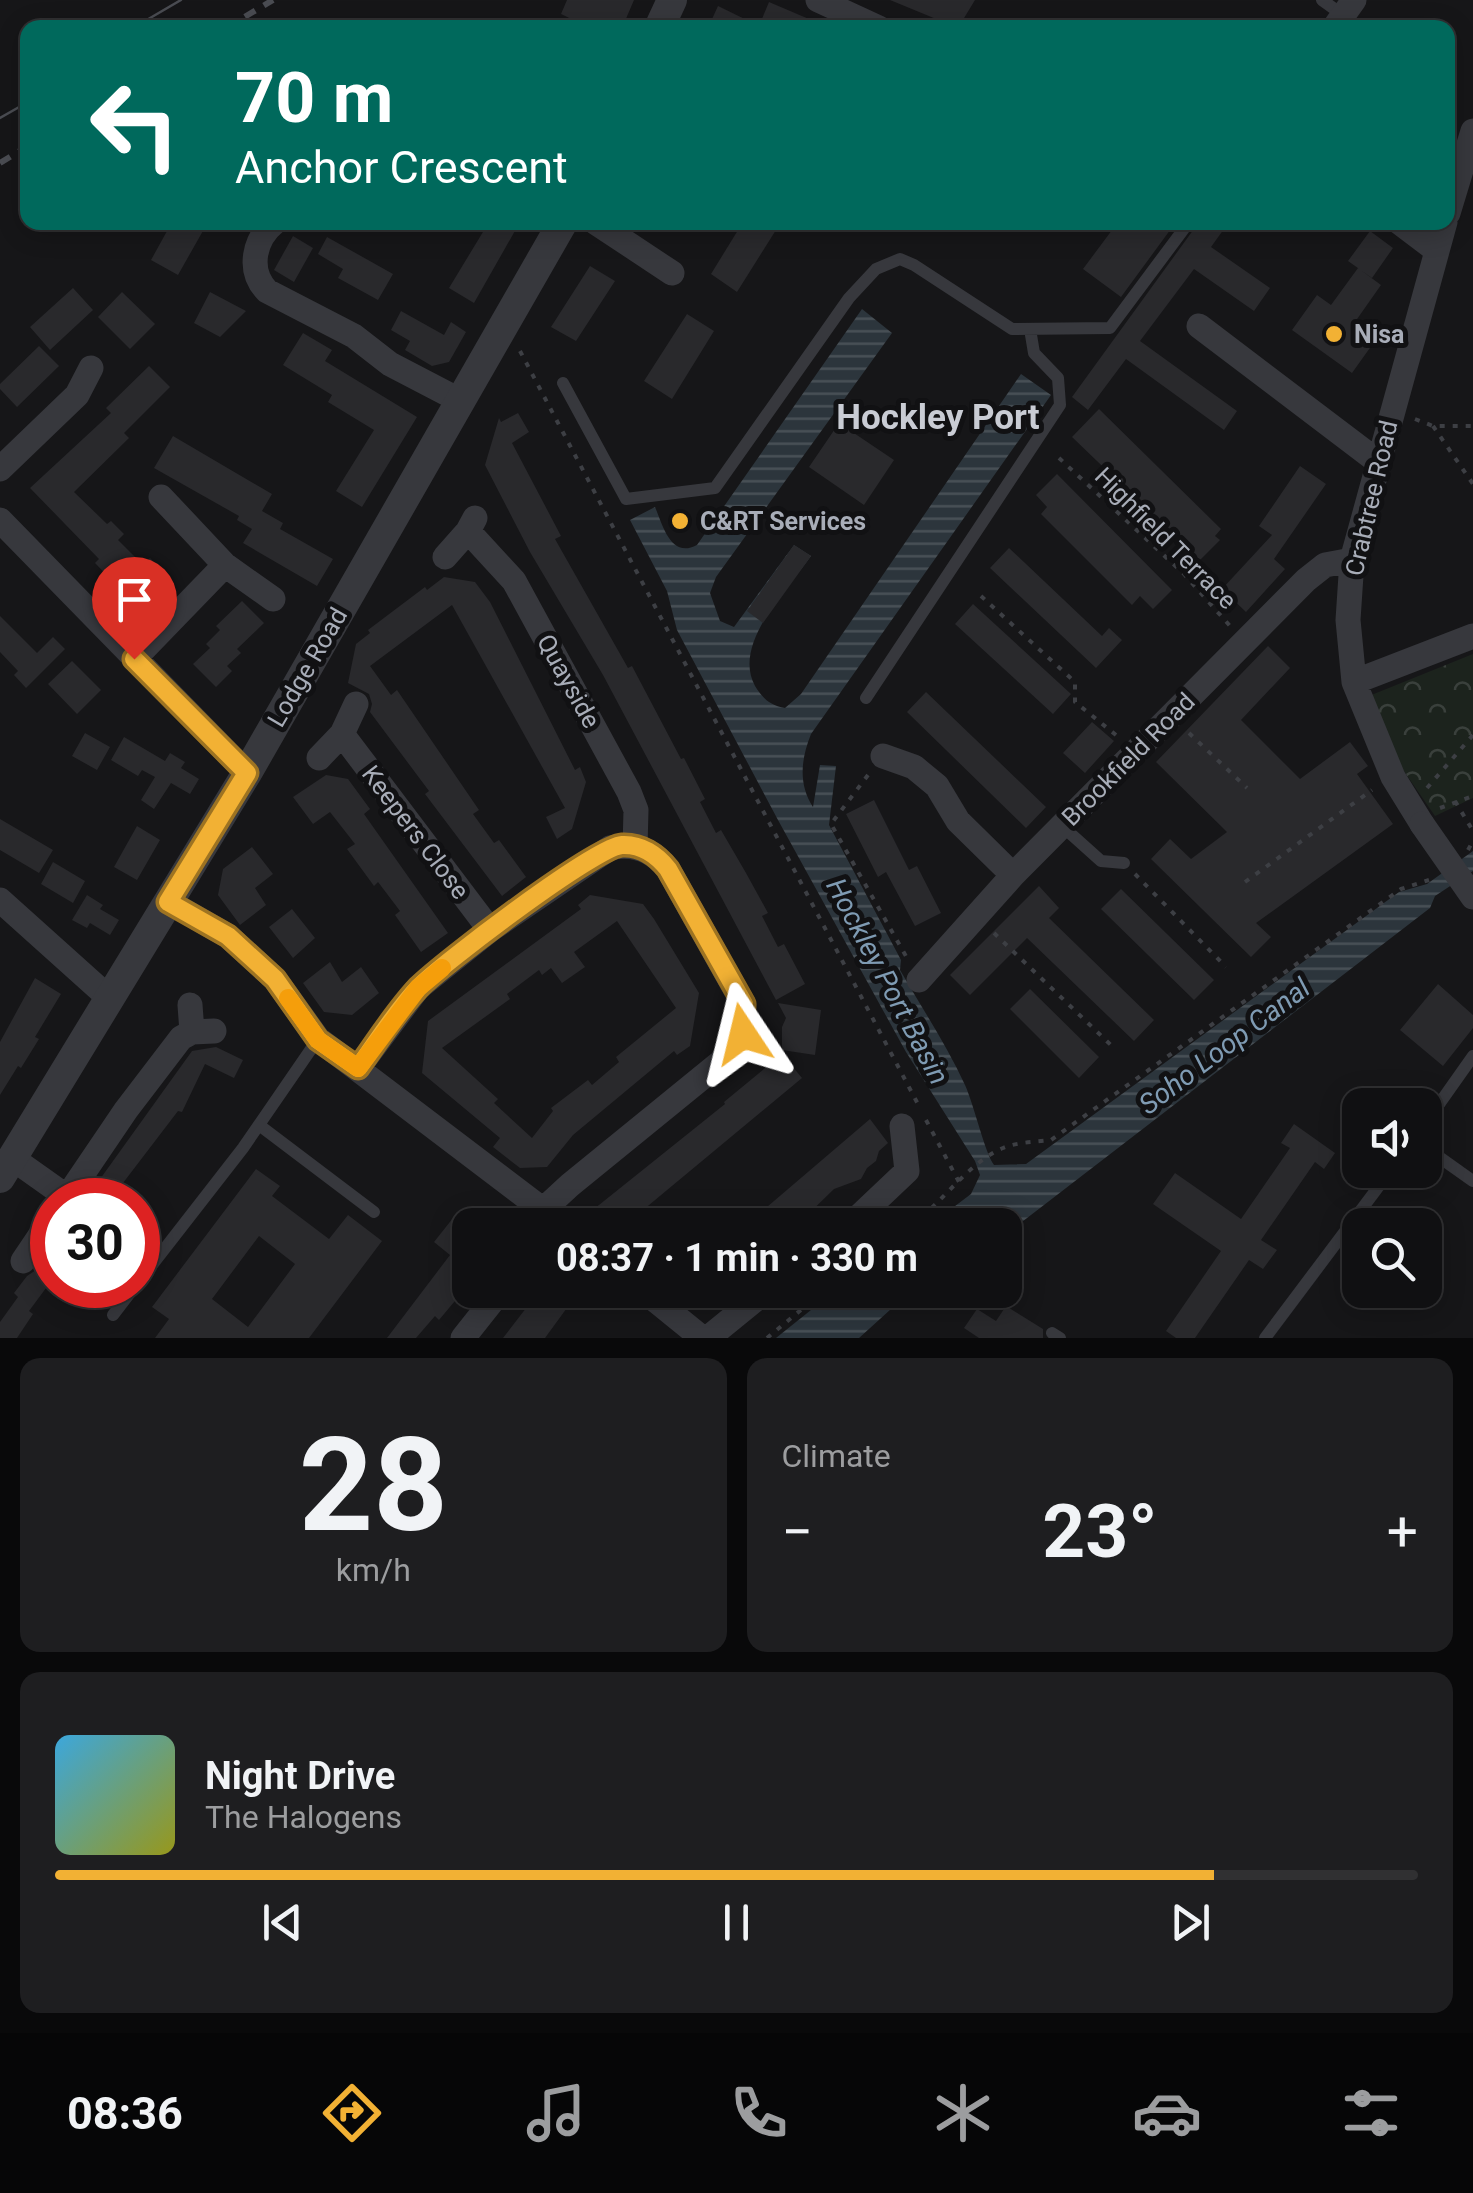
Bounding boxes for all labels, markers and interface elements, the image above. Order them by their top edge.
text: 70 m [235,57,393,139]
icon: left [70,60,200,190]
text: Anchor Crescent [235,141,568,194]
place label: Nisa [1354,320,1404,349]
marker: Nisa [1323,323,1345,345]
district label: Hockley Port [836,397,1040,438]
street label: Crabtree Road [1340,418,1403,579]
street label: Highfield Terrace [1089,462,1242,615]
place label: C&RT Services [700,507,866,536]
marker: C&RT Services [669,510,691,532]
pin [92,557,177,660]
icon: arrive [107,572,162,627]
street label: Lodge Road [262,603,353,732]
street label: Quayside [531,629,606,733]
street label: Brookfield Road [1056,687,1201,832]
street label: Keepers Close [356,760,475,905]
water label: Hockley Port Basin [819,872,956,1090]
water label: Soho Loop Canal [1132,971,1317,1121]
position arrow [691,982,795,1086]
map controls [1342,1088,1442,1308]
button: sound [1342,1088,1442,1188]
speed limit sign: 30 [30,1178,160,1308]
button: search [1342,1208,1442,1308]
text: 08:37 · 1 min · 330 m [556,1236,918,1280]
text: 28 [299,1409,448,1562]
text: Climate [782,1437,891,1475]
text: 23° [1042,1487,1158,1575]
text: − [782,1500,813,1564]
text: + [1387,1500,1418,1564]
text: km/h [336,1551,411,1589]
text: Night Drive [205,1754,395,1798]
text: The Halogens [205,1798,402,1836]
icon: previous [255,1895,310,1950]
icon: pause [709,1895,764,1950]
icon: next [1163,1895,1218,1950]
icon: directions [317,2078,387,2148]
icon: music [521,2078,591,2148]
icon: phone [724,2078,794,2148]
icon: climate [928,2078,998,2148]
icon: car [1132,2078,1202,2148]
icon: filters [1336,2078,1406,2148]
text: 08:36 [67,2087,183,2140]

